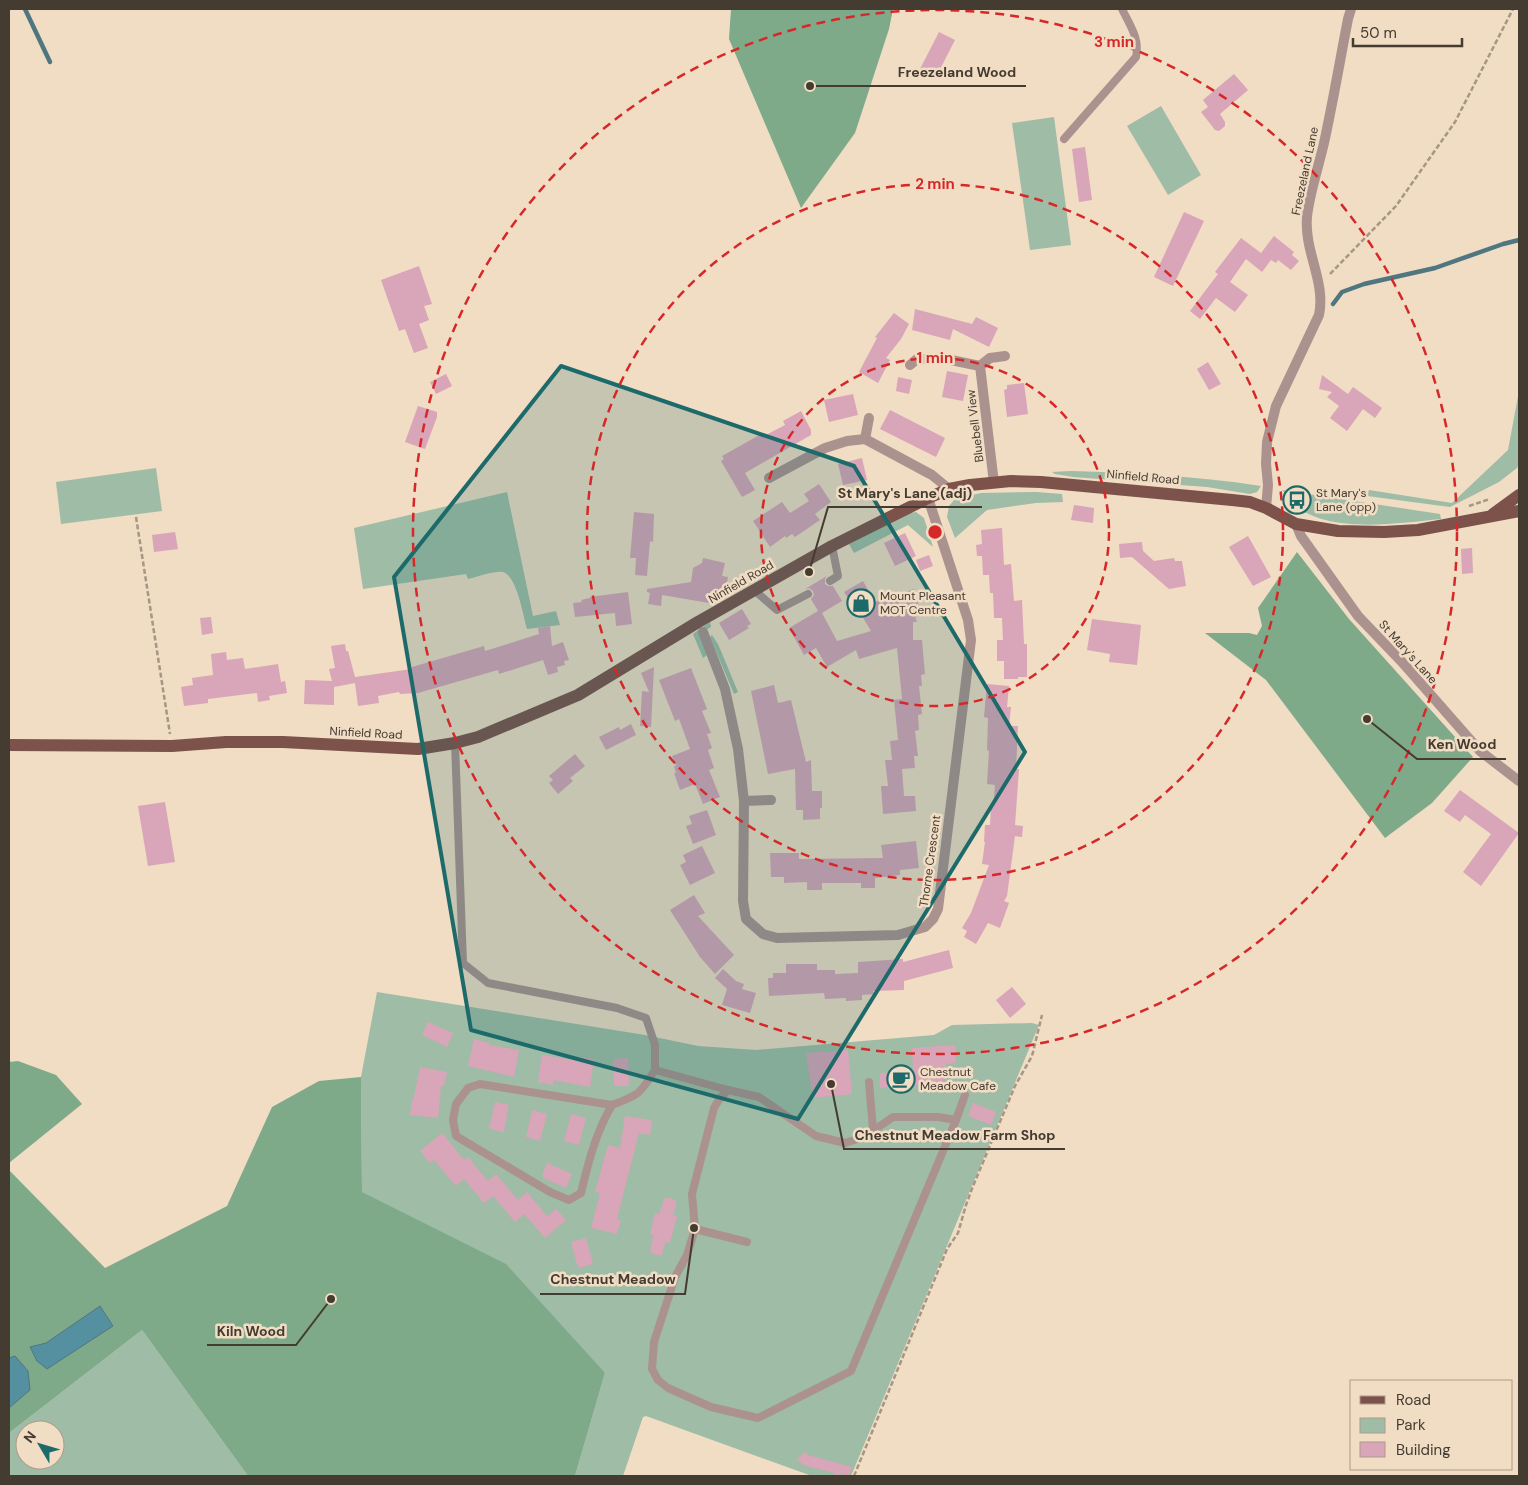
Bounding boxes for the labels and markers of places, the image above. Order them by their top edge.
callout: Freezeland Wood [888,57,1026,86]
callout: St Mary's Lane (adj) [828,478,982,507]
bus stop icon: St Mary's Lane (opp) [1282,485,1312,515]
place label: St Mary's Lane (opp) [1316,485,1376,515]
centre of rings [926,523,944,541]
shop icon: Mount Pleasant MOT Centre [846,588,876,618]
place label: Mount Pleasant MOT Centre [880,588,966,618]
callout: Ken Wood [1417,730,1506,759]
cafe icon: Chestnut Meadow Cafe [886,1064,916,1094]
place label: Chestnut Meadow Cafe [920,1064,996,1094]
callout: Chestnut Meadow Farm Shop [844,1120,1065,1149]
callout: Chestnut Meadow [540,1265,685,1294]
callout: Kiln Wood [207,1316,296,1345]

